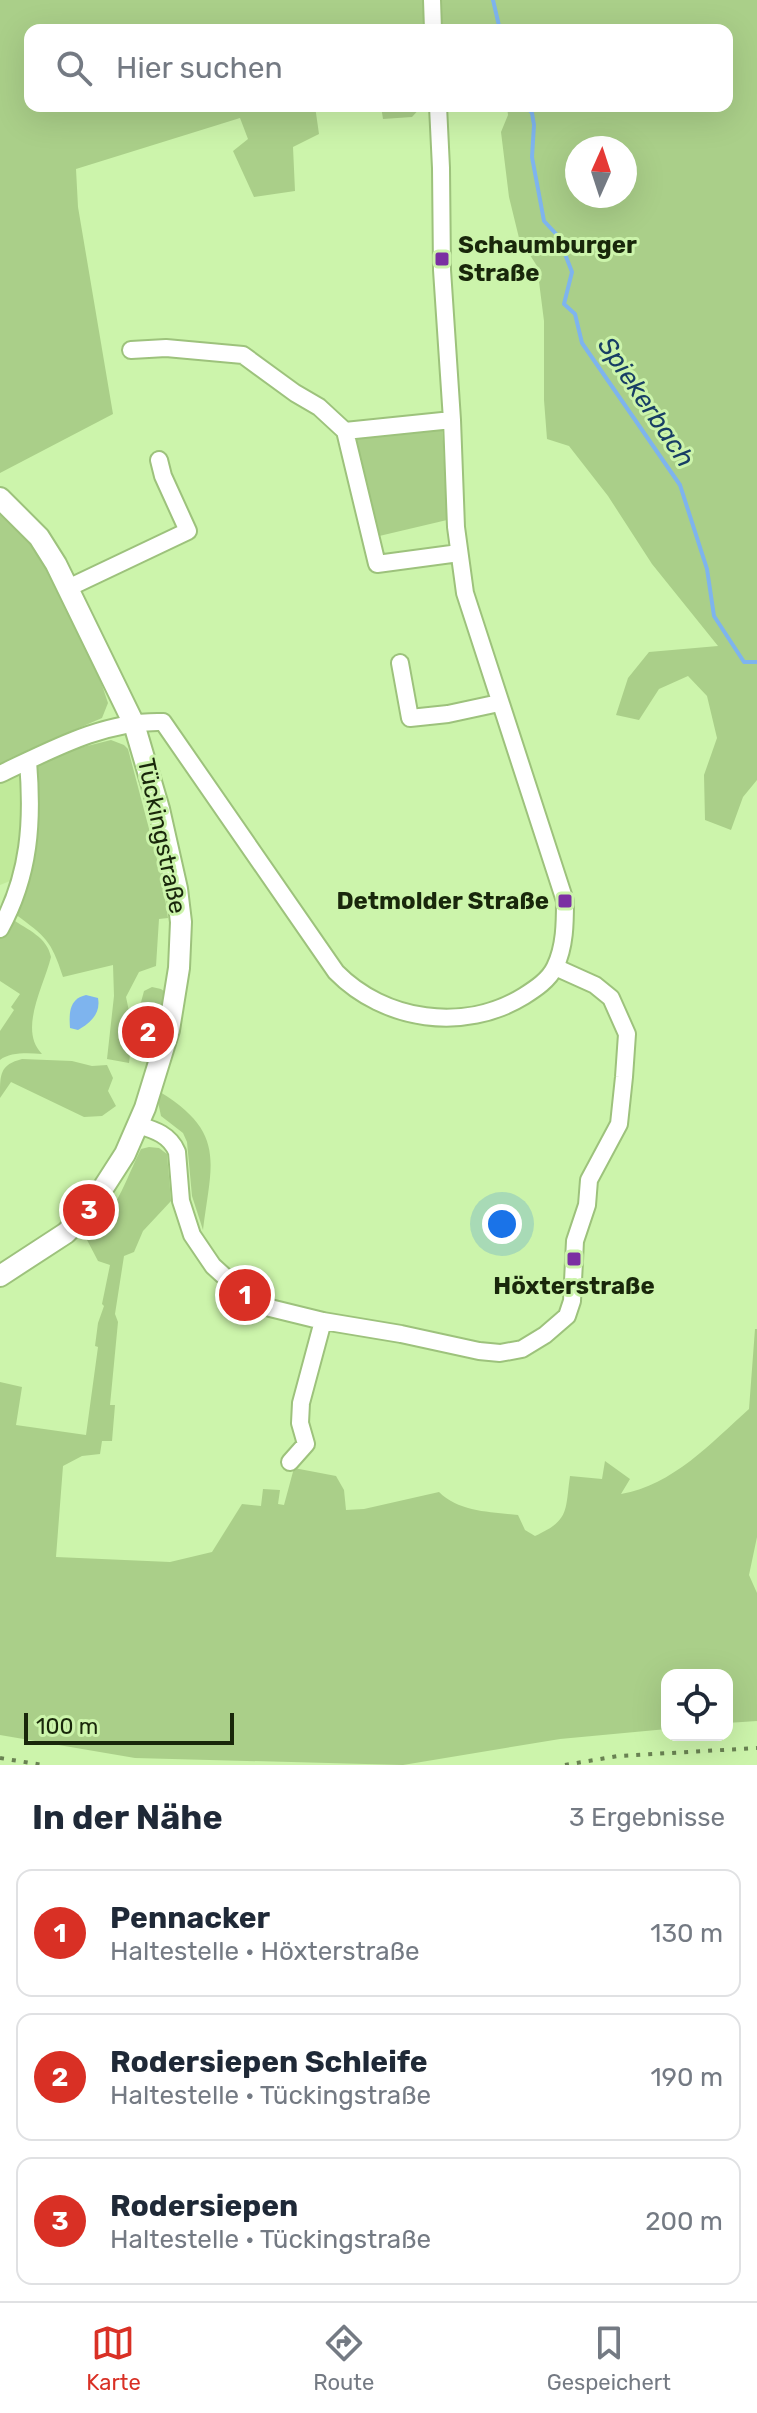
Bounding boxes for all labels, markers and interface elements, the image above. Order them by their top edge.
search box [24,24,733,112]
icon: search [52,46,96,90]
text: Hier suchen [116,50,283,86]
north arrow [565,136,637,208]
place label: Schaumburger Straße [458,231,637,287]
marker: Schaumburger Straße [433,250,451,268]
water label: Spiekerbach [591,331,701,473]
street label: Tückingstraße [132,756,192,916]
place label: Detmolder Straße [336,887,549,915]
marker: Detmolder Straße [556,892,574,910]
pin: 2 [122,1002,174,1062]
pin: 3 [63,1180,115,1240]
your location [482,1204,522,1244]
marker: Höxterstraße [565,1250,583,1268]
pin: 1 [219,1265,271,1325]
place label: Höxterstraße [493,1272,655,1300]
map controls [661,1669,733,1741]
button: locate [661,1669,733,1741]
scale bar [24,1709,234,1745]
text: 100 m [36,1713,98,1740]
text: In der Nähe [32,1797,223,1838]
text: 3 Ergebnisse [569,1802,725,1833]
text: Pennacker [110,1900,270,1936]
text: 1 [54,1918,66,1949]
text: 130 m [650,1918,723,1949]
text: Haltestelle · Höxterstraße [110,1936,420,1967]
text: Rodersiepen Schleife [110,2044,428,2080]
text: 2 [52,2062,68,2093]
text: 190 m [650,2062,723,2093]
text: Haltestelle · Tückingstraße [110,2080,431,2111]
text: Rodersiepen [110,2188,298,2224]
text: 3 [51,2206,69,2237]
text: 200 m [645,2206,723,2237]
text: Haltestelle · Tückingstraße [110,2224,431,2255]
tab: Karte [86,2321,141,2396]
tab: Route [313,2321,374,2396]
tab: Gespeichert [547,2321,671,2396]

